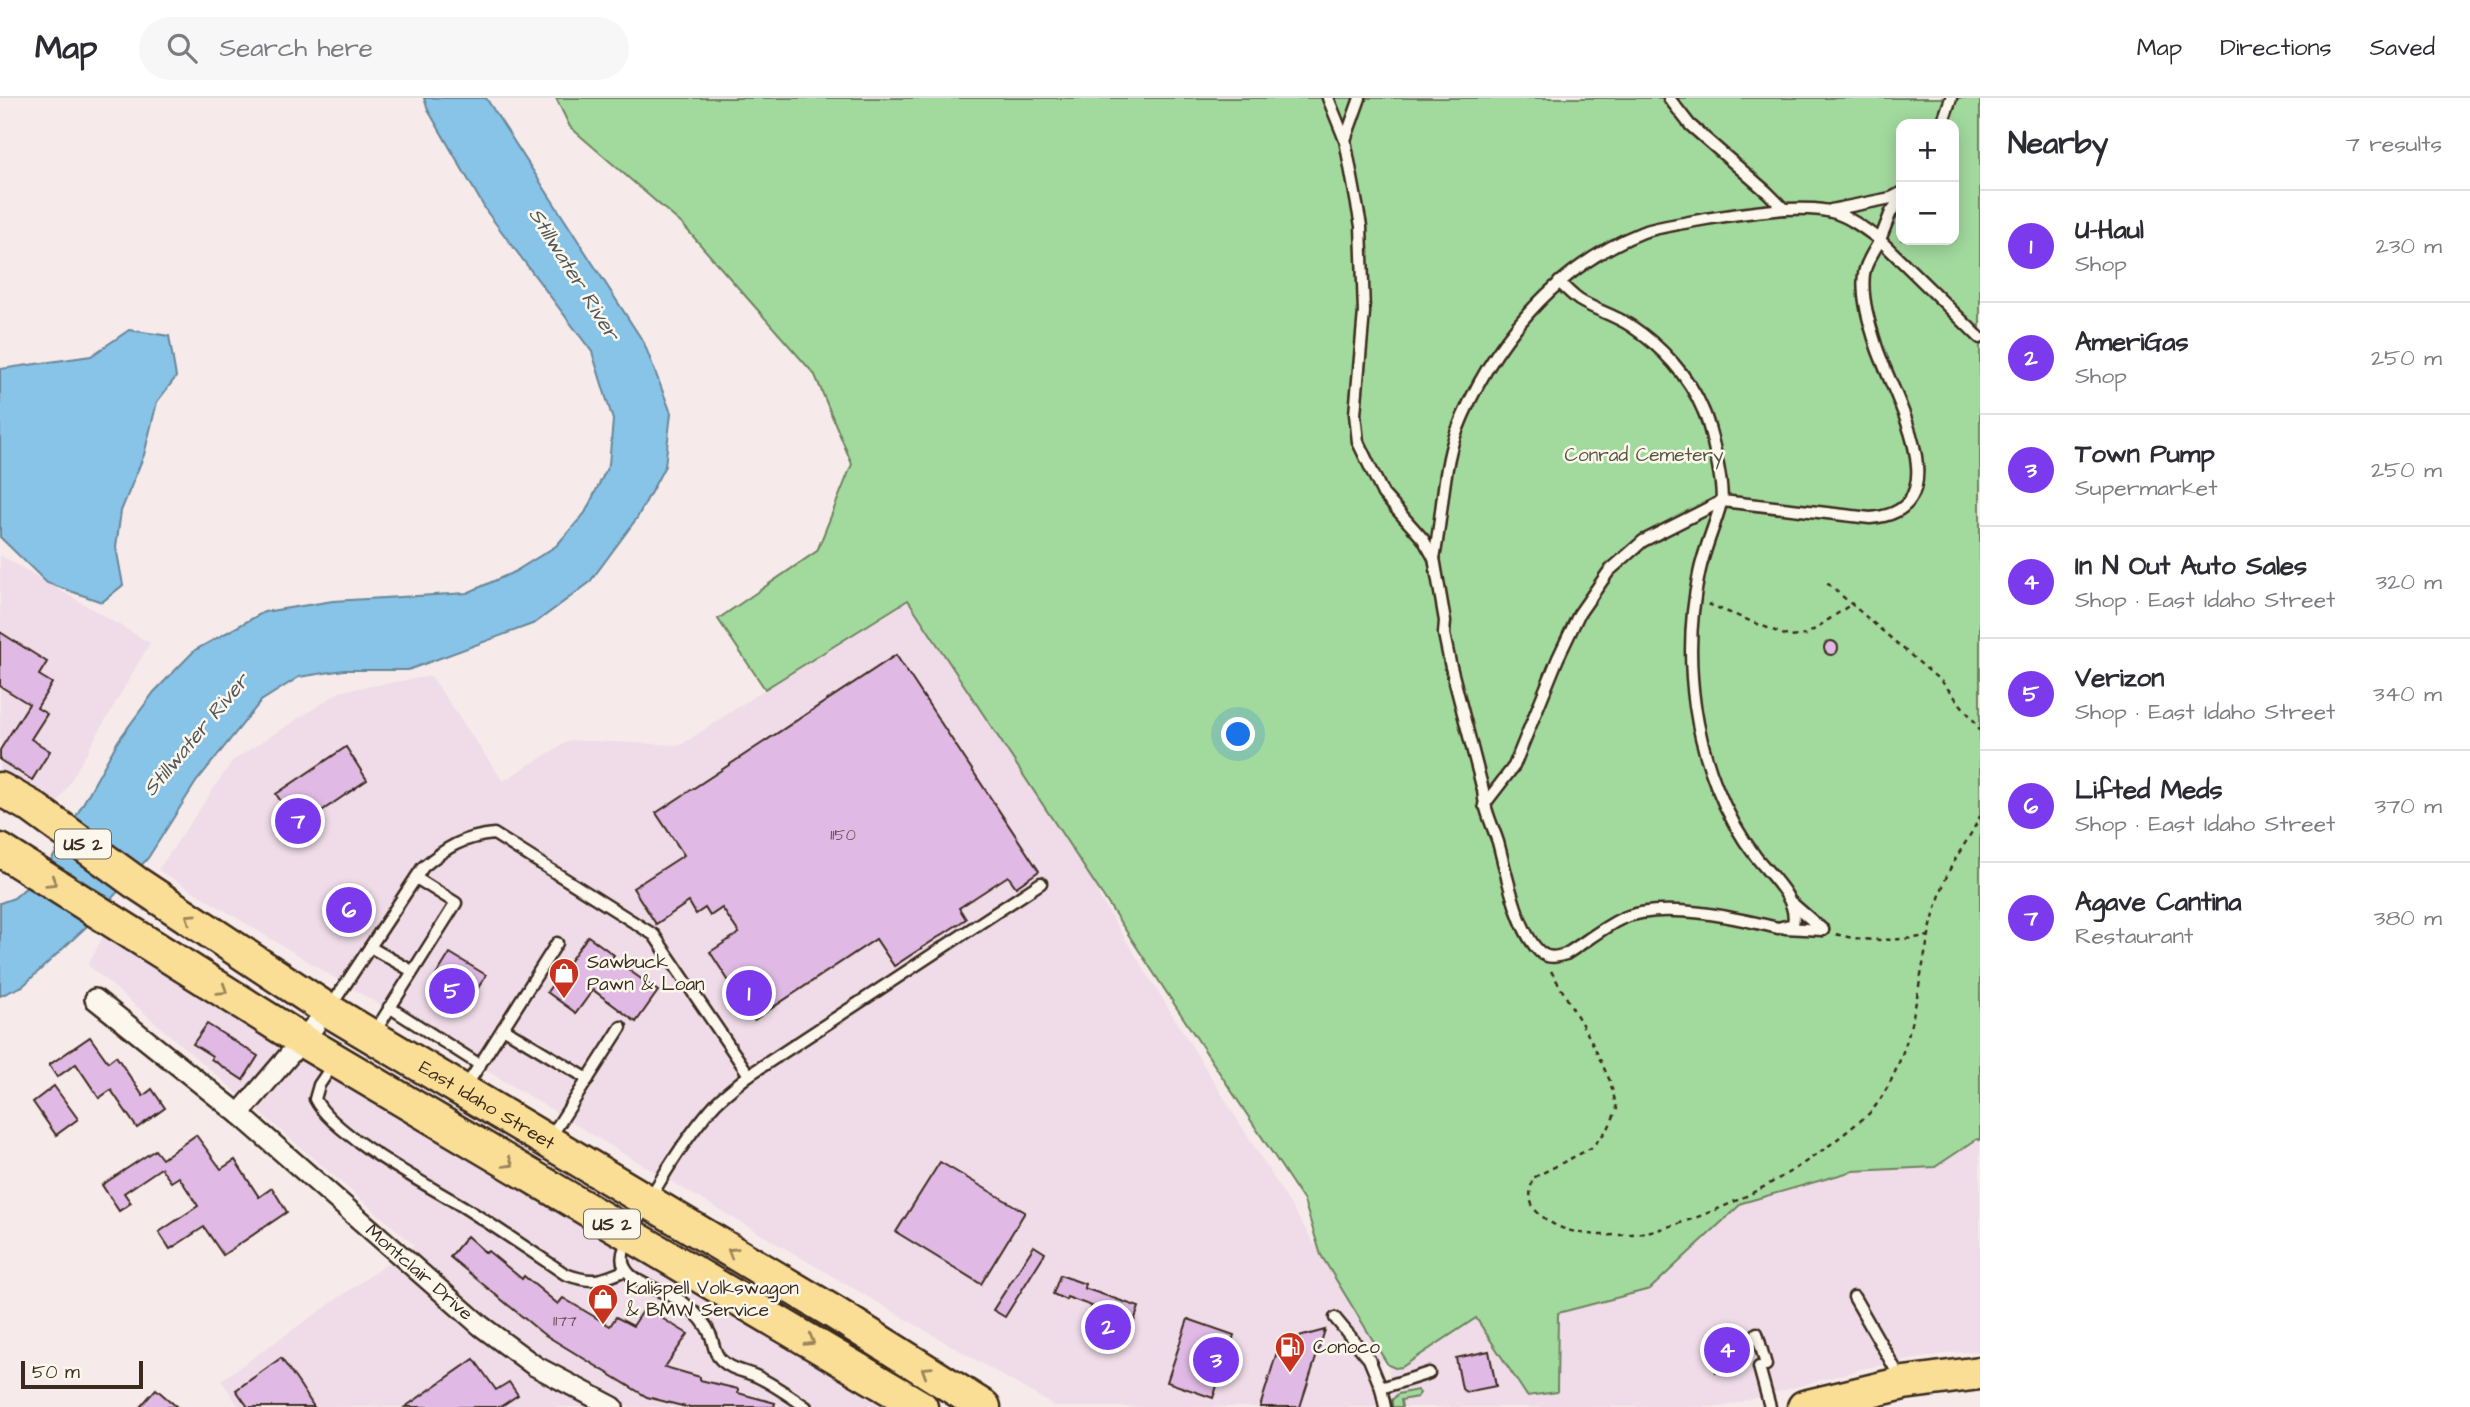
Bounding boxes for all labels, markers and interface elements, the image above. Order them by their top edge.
search box [139,17,629,80]
text: Map [35,25,97,71]
icon: search [163,29,201,67]
text: Search here [219,30,373,66]
text: Map [2137,31,2182,65]
text: Directions [2220,31,2332,65]
text: Saved [2370,31,2435,65]
map controls [1896,119,1959,245]
button: + [1896,119,1959,182]
text: Nearby [2008,123,2108,165]
text: 7 results [2346,128,2442,160]
button: − [1896,182,1959,245]
water label: Stillwater River [522,202,628,348]
text: U-Haul [2075,212,2144,248]
text: 1 [2030,230,2032,262]
text: 230 m [2376,230,2442,262]
text: Shop [2075,248,2127,280]
text: AmeriGas [2075,324,2189,360]
text: 2 [2024,342,2038,374]
text: 250 m [2371,342,2442,374]
text: Shop [2075,360,2127,392]
text: Town Pump [2075,436,2215,472]
park label: Conrad Cemetery [1565,442,1724,470]
text: 3 [2025,454,2037,486]
text: 250 m [2371,454,2442,486]
text: Supermarket [2075,472,2218,504]
text: In N Out Auto Sales [2075,548,2307,584]
text: 4 [2023,566,2039,598]
text: 320 m [2376,566,2442,598]
text: Shop · East Idaho Street [2075,584,2335,616]
text: Verizon [2075,660,2164,696]
water label: Stillwater River [136,666,257,802]
text: 5 [2023,678,2039,710]
text: 340 m [2373,678,2442,710]
text: Shop · East Idaho Street [2075,696,2335,728]
your location [1221,717,1255,751]
text: Lifted Meds [2075,772,2223,808]
text: 6 [2024,790,2038,822]
text: 370 m [2375,790,2442,822]
pin: 7 [275,795,321,847]
text: Shop · East Idaho Street [2075,808,2335,840]
house number: 1150 [830,824,856,846]
road number: US 2 [55,830,111,858]
one-way arrow [44,874,57,887]
pin: 6 [326,884,372,936]
text: Agave Cantina [2075,884,2242,920]
text: 7 [2024,902,2038,934]
text: 380 m [2374,902,2442,934]
one-way arrow [185,914,198,926]
text: Restaurant [2075,920,2193,952]
place label: Sawbuck Pawn & Loan [587,949,705,998]
shop icon: Sawbuck Pawn & Loan [547,956,581,1000]
pin: 5 [429,965,475,1017]
pin: 1 [726,967,772,1019]
one-way arrow [216,982,229,995]
street label: East Idaho Street [414,1054,560,1156]
one-way arrow [501,1154,514,1167]
road number: US 2 [584,1210,640,1238]
street label: Montclair Drive [360,1217,479,1327]
one-way arrow [727,1247,740,1260]
place label: Kalispell Volkswagon & BMW Service [626,1275,799,1324]
shop icon: Kalispell Volkswagon & BMW Service [586,1282,620,1326]
pin: 2 [1085,1301,1131,1353]
house number: 1177 [553,1310,577,1332]
pin: 4 [1704,1324,1750,1376]
fuel station icon: Conoco [1273,1330,1307,1374]
one-way arrow [803,1333,816,1346]
pin: 3 [1193,1334,1239,1386]
place label: Conoco [1313,1334,1380,1361]
scale bar [21,1358,144,1390]
text: 50 m [32,1359,80,1386]
one-way arrow [921,1367,934,1380]

